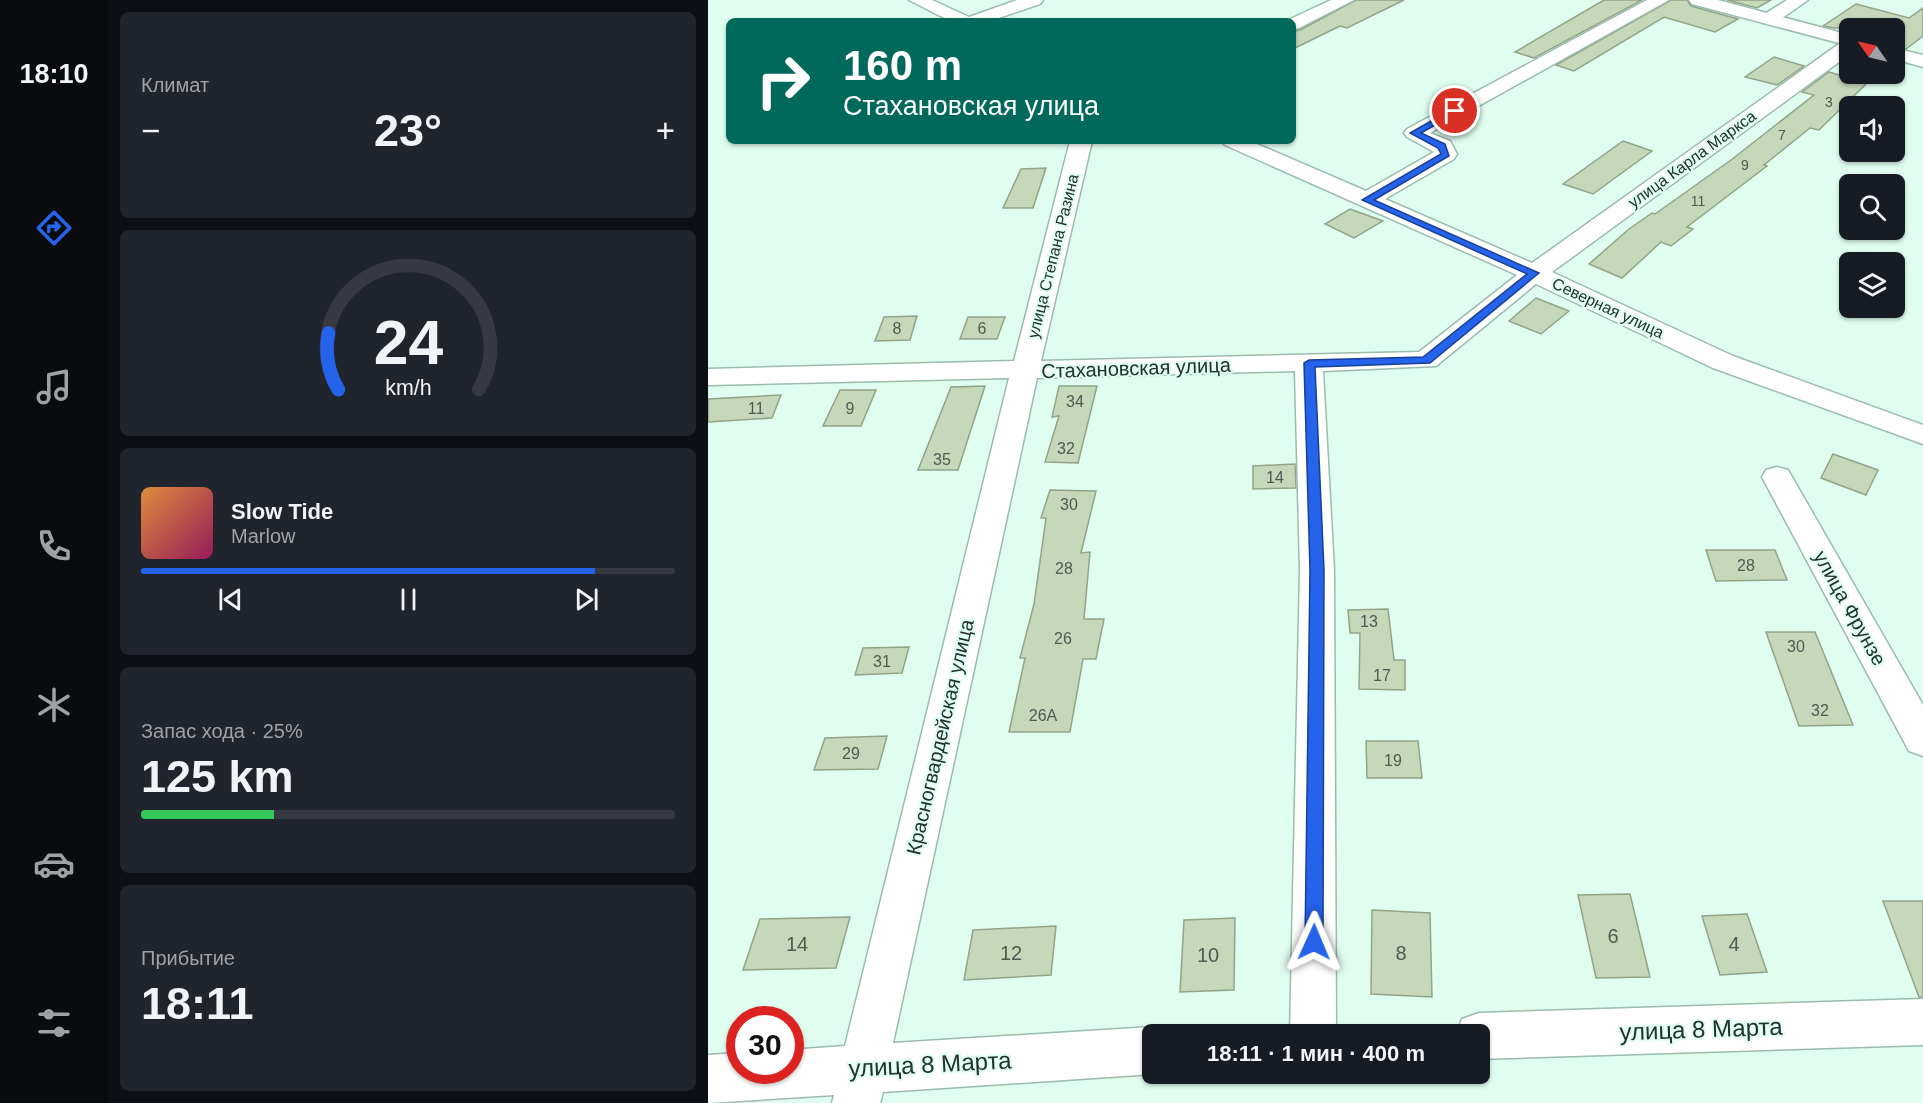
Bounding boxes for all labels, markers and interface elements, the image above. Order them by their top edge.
north arrow [1839,18,1905,84]
map controls [1839,18,1905,318]
icon: right [744,42,822,120]
text: 160 m [843,42,962,89]
text: 18:10 [19,59,89,89]
text: Климат [141,74,209,96]
pin [1429,85,1480,136]
text: Стахановская улица [843,91,1099,121]
icon: arrive [1438,94,1471,127]
house number: 3 [1825,94,1833,110]
button: sound [1839,96,1905,162]
text: 23° [374,105,442,156]
street label: улица Карла Маркса [1625,107,1759,211]
text: − [141,112,160,149]
text: + [656,112,675,149]
house number: 7 [1778,127,1786,143]
house number: 9 [1741,157,1749,173]
street label: улица Степана Разина [1024,172,1082,340]
button: search [1839,174,1905,240]
house number: 11 [1691,193,1705,209]
icon: directions [33,207,75,249]
button: layers [1839,252,1905,318]
street label: Северная улица [1549,275,1667,341]
text: 24 [373,308,443,377]
house number: 8 [893,320,902,337]
house number: 6 [978,320,987,337]
street label: Стахановская улица [1041,354,1232,382]
icon: music [33,366,75,408]
text: km/h [385,377,431,401]
house number: 34 [1066,393,1084,410]
house number: 11 [748,400,764,417]
house number: 9 [846,400,855,417]
house number: 32 [1057,440,1075,457]
house number: 35 [933,451,951,468]
house number: 14 [1266,469,1284,486]
house number: 30 [1060,496,1078,513]
text: Slow Tide [231,499,333,524]
icon: phone [33,525,75,567]
text: Marlow [231,525,295,547]
street label: улица Фрунзе [1809,547,1891,669]
house number: 28 [1737,557,1755,574]
house number: 28 [1055,560,1073,577]
icon: previous [214,583,247,616]
icon: pause [392,583,425,616]
icon: next [570,583,603,616]
house number: 13 [1360,613,1378,630]
street label: Красногвардейская улица [902,616,978,857]
house number: 26 [1054,630,1072,647]
house number: 30 [1787,638,1805,655]
house number: 31 [873,653,891,670]
house number: 17 [1373,667,1391,684]
icon: climate [33,684,75,726]
house number: 32 [1811,702,1829,719]
house number: 26А [1029,707,1058,724]
text: Запас хода · 25% [141,720,303,742]
house number: 29 [842,745,860,762]
text: 125 km [141,751,294,802]
house number: 19 [1384,752,1402,769]
icon: car [33,843,75,885]
position arrow [1282,910,1346,974]
house number: 6 [1607,925,1619,947]
house number: 14 [786,933,808,955]
house number: 4 [1728,933,1740,955]
house number: 12 [1000,942,1022,964]
house number: 8 [1395,942,1407,964]
house number: 10 [1197,944,1219,966]
text: Прибытие [141,947,235,969]
text: 18:11 [141,978,254,1029]
icon: filters [33,1002,75,1044]
speed limit sign: 30 [726,1006,804,1084]
street label: улица 8 Марта [1619,1013,1784,1045]
text: 18:11 · 1 мин · 400 m [1207,1041,1425,1066]
street label: улица 8 Марта [848,1046,1013,1082]

